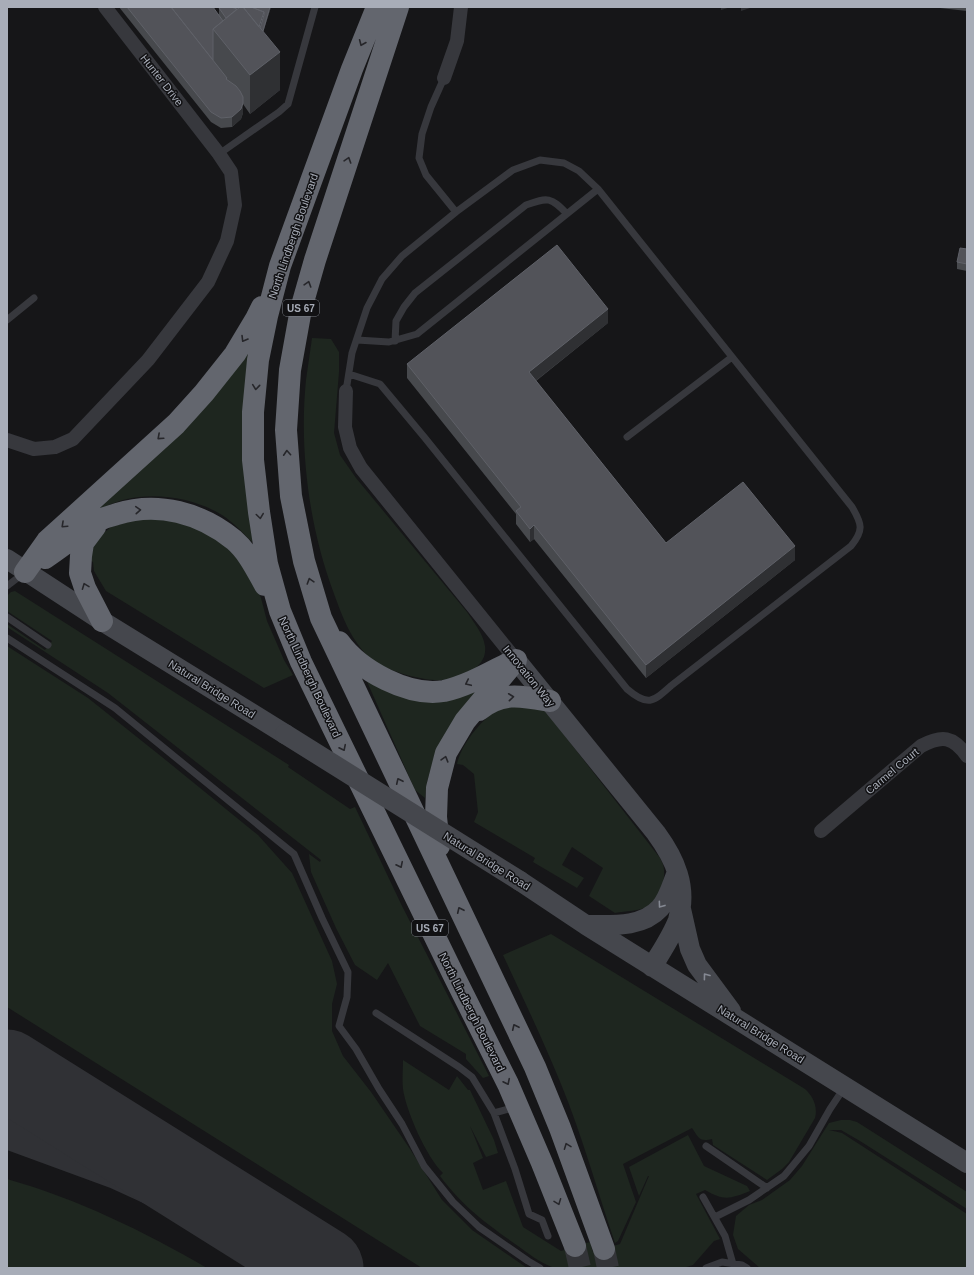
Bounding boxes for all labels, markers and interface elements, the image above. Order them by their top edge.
one-way arrow [359,39,367,46]
street label: Hunter Drive [138,52,186,108]
one-way arrow [343,157,352,164]
street label: North Lindbergh Boulevard [266,172,320,300]
one-way arrow [303,280,312,287]
road number: US 67 [283,300,319,316]
one-way arrow [242,335,249,342]
one-way arrow [251,384,260,390]
one-way arrow [158,433,165,440]
one-way arrow [283,450,292,456]
one-way arrow [135,505,141,514]
one-way arrow [255,513,264,519]
one-way arrow [62,520,69,527]
one-way arrow [306,578,315,585]
one-way arrow [81,582,89,589]
street label: North Lindbergh Boulevard [277,615,343,739]
street label: Innovation Way [501,643,558,709]
street label: Natural Bridge Road [167,658,257,720]
one-way arrow [465,678,473,686]
one-way arrow [508,693,514,702]
one-way arrow [338,744,346,752]
street label: Carmel Court [863,745,921,797]
one-way arrow [440,755,449,762]
one-way arrow [396,778,404,786]
street label: Natural Bridge Road [442,830,532,892]
one-way arrow [395,861,403,869]
one-way arrow [659,900,666,907]
one-way arrow [457,906,465,914]
road number: US 67 [412,920,448,936]
street label: North Lindbergh Boulevard [437,951,507,1073]
one-way arrow [703,973,711,980]
street label: Natural Bridge Road [716,1003,806,1065]
one-way arrow [513,1024,520,1031]
one-way arrow [502,1078,510,1086]
one-way arrow [563,1143,571,1150]
one-way arrow [553,1199,561,1206]

